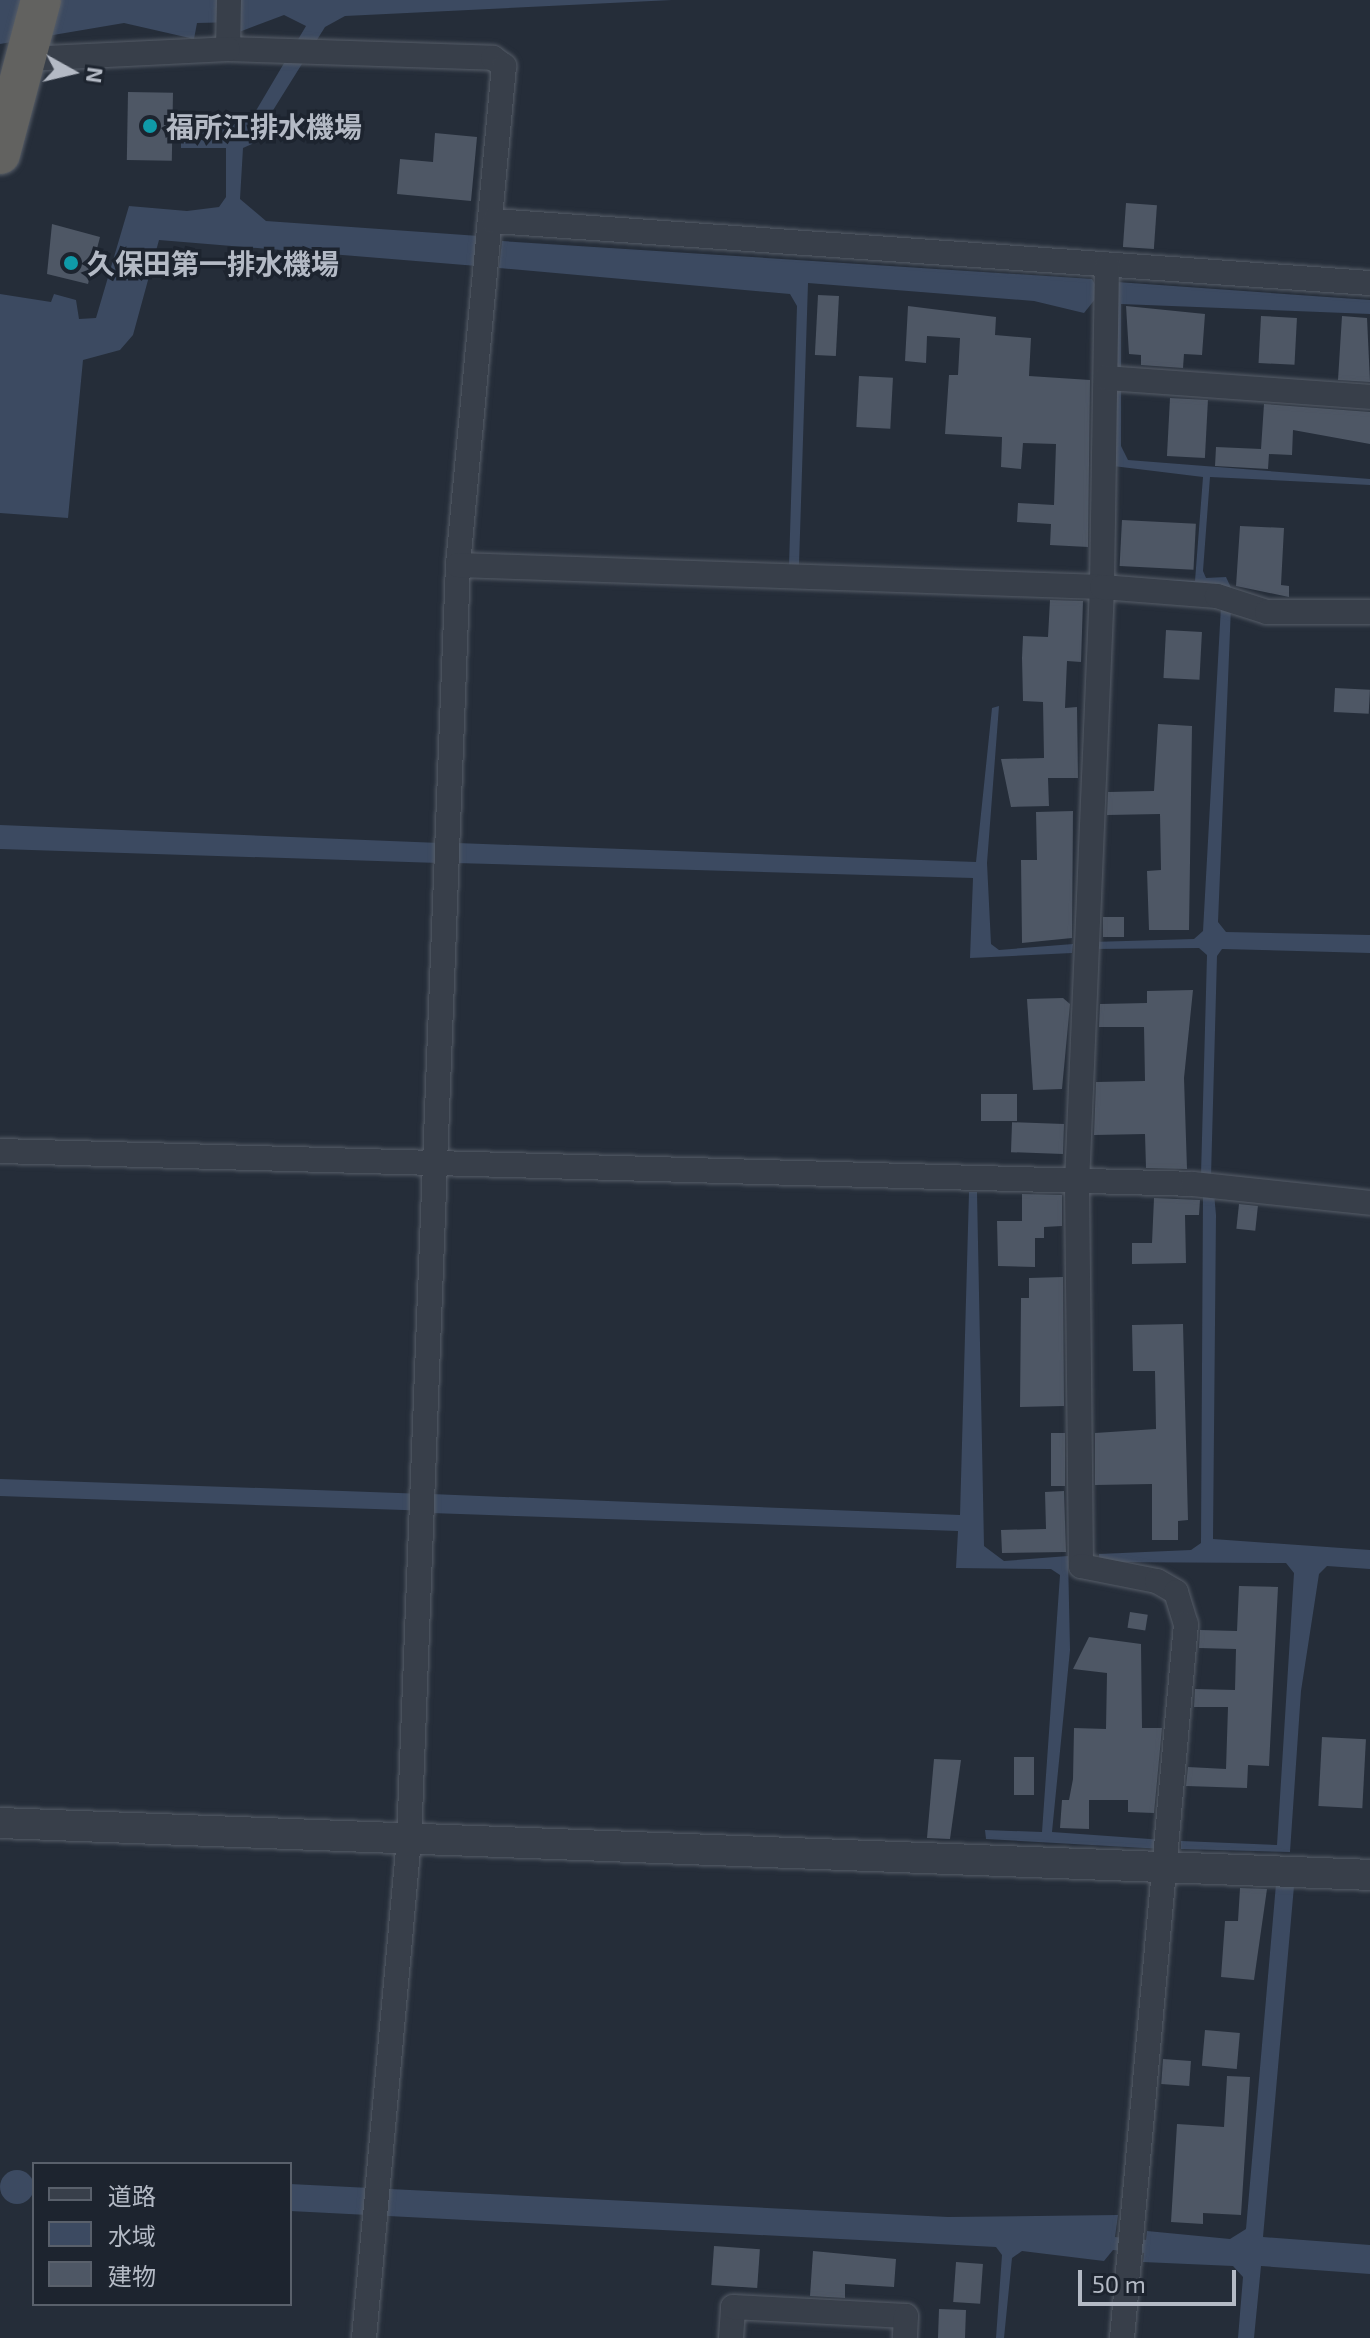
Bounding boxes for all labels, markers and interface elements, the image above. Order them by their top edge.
north arrow [32,32,112,112]
text: N [82,66,110,85]
place label: 福所江排水機場 [166,109,362,143]
marker: 福所江排水機場 [141,117,159,135]
place label: 久保田第一排水機場 [87,246,339,280]
marker: 久保田第一排水機場 [62,254,80,272]
legend [32,2162,292,2306]
text: 道路 [108,2181,156,2210]
text: 水域 [108,2221,156,2250]
scale bar [1082,2254,1240,2304]
text: 建物 [108,2261,156,2290]
text: 50 m [1092,2269,1146,2298]

